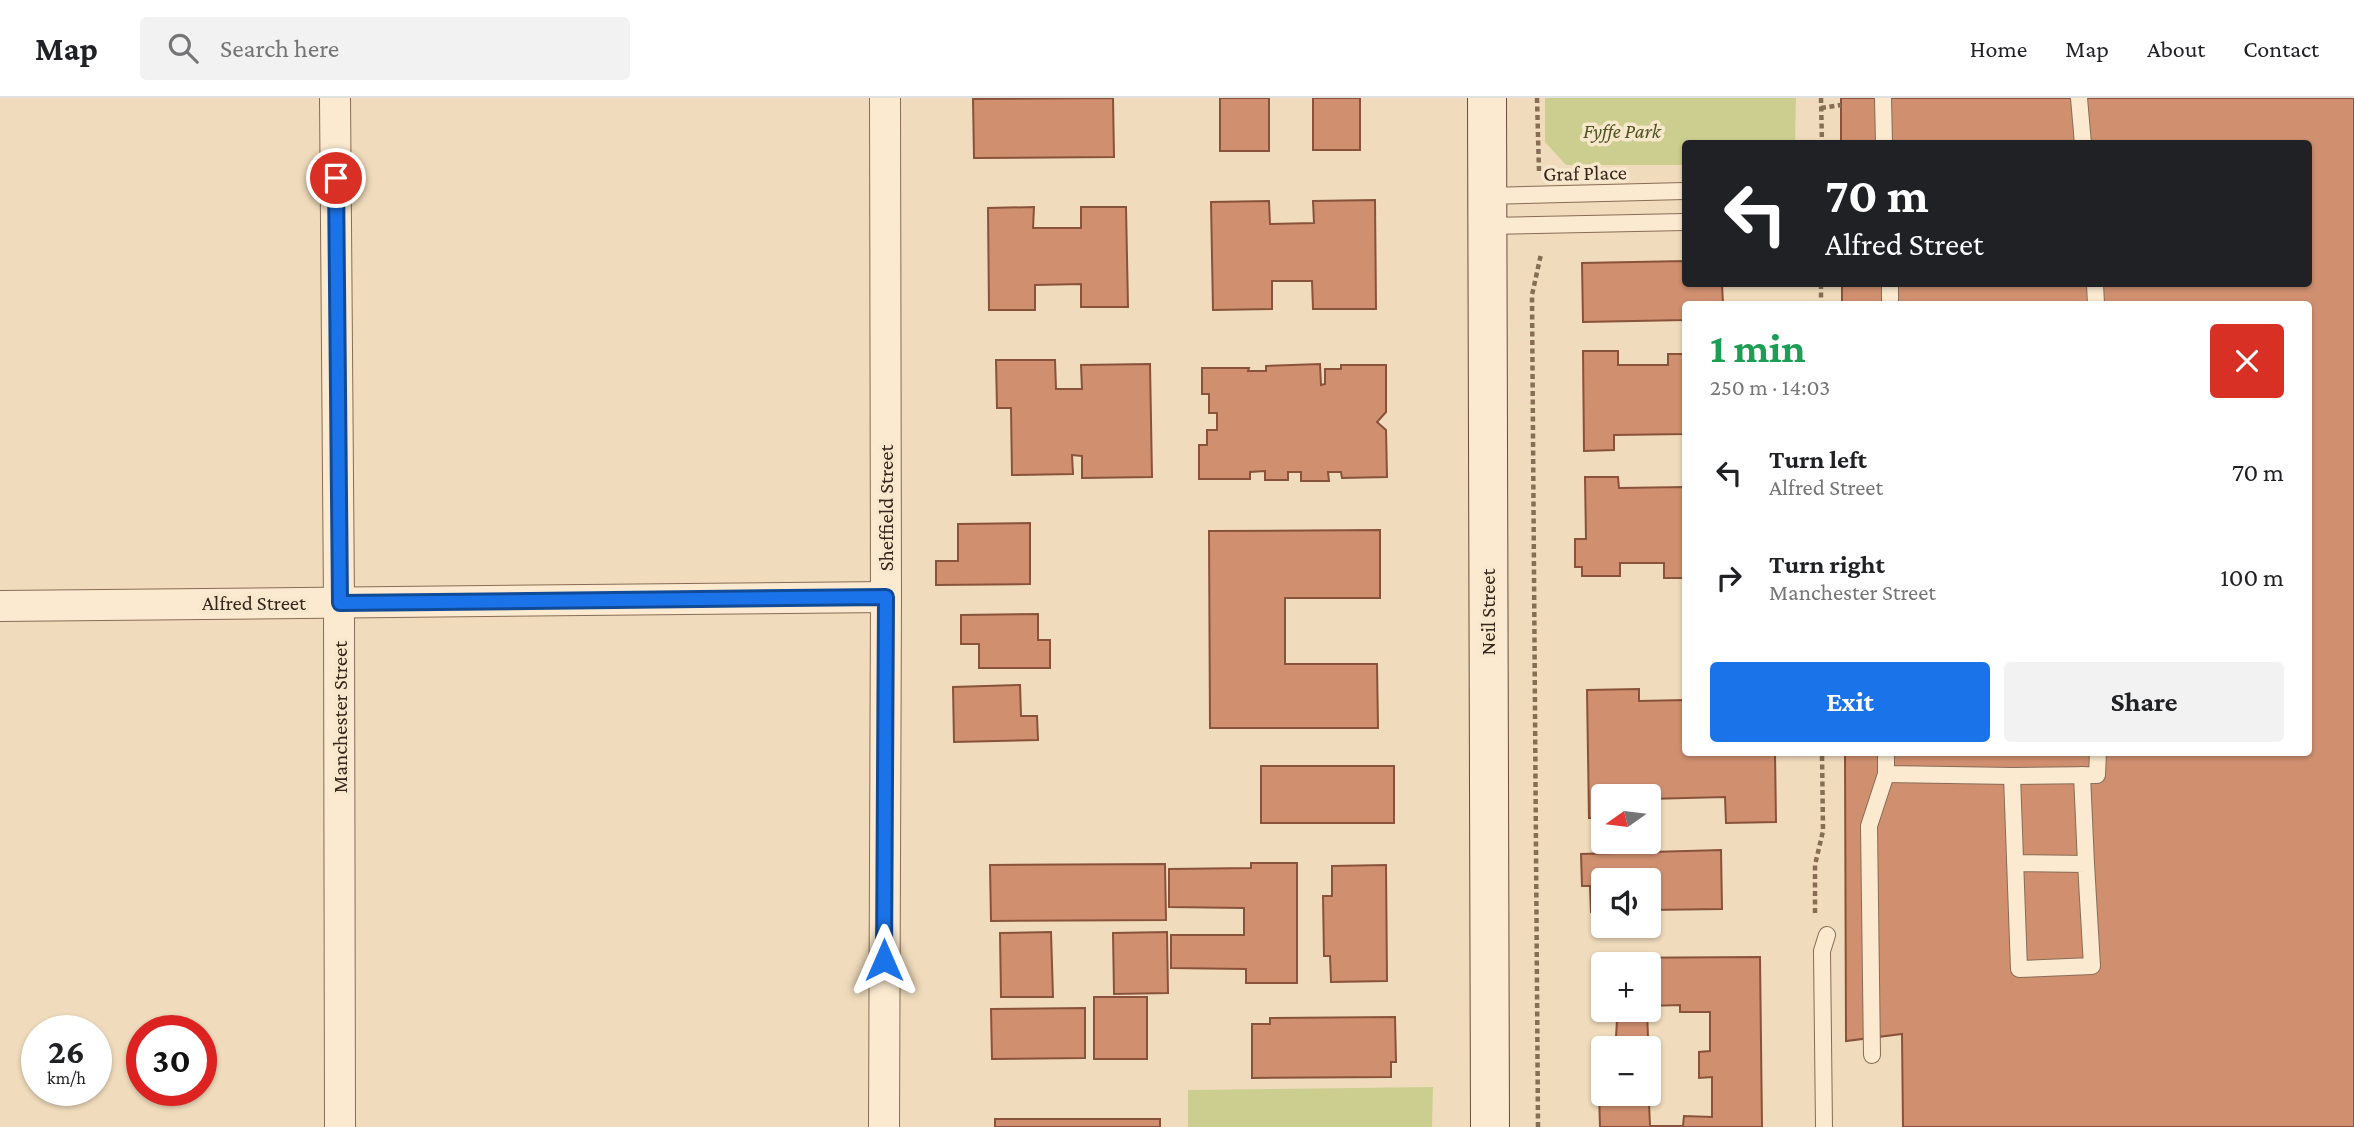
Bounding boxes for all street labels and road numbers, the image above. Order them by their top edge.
street label: Graf Place [1543,160,1627,186]
street label: Sheffield Street [874,444,898,571]
street label: Neil Street [1476,567,1500,656]
street label: Alfred Street [202,591,307,615]
street label: Manchester Street [328,640,352,793]

